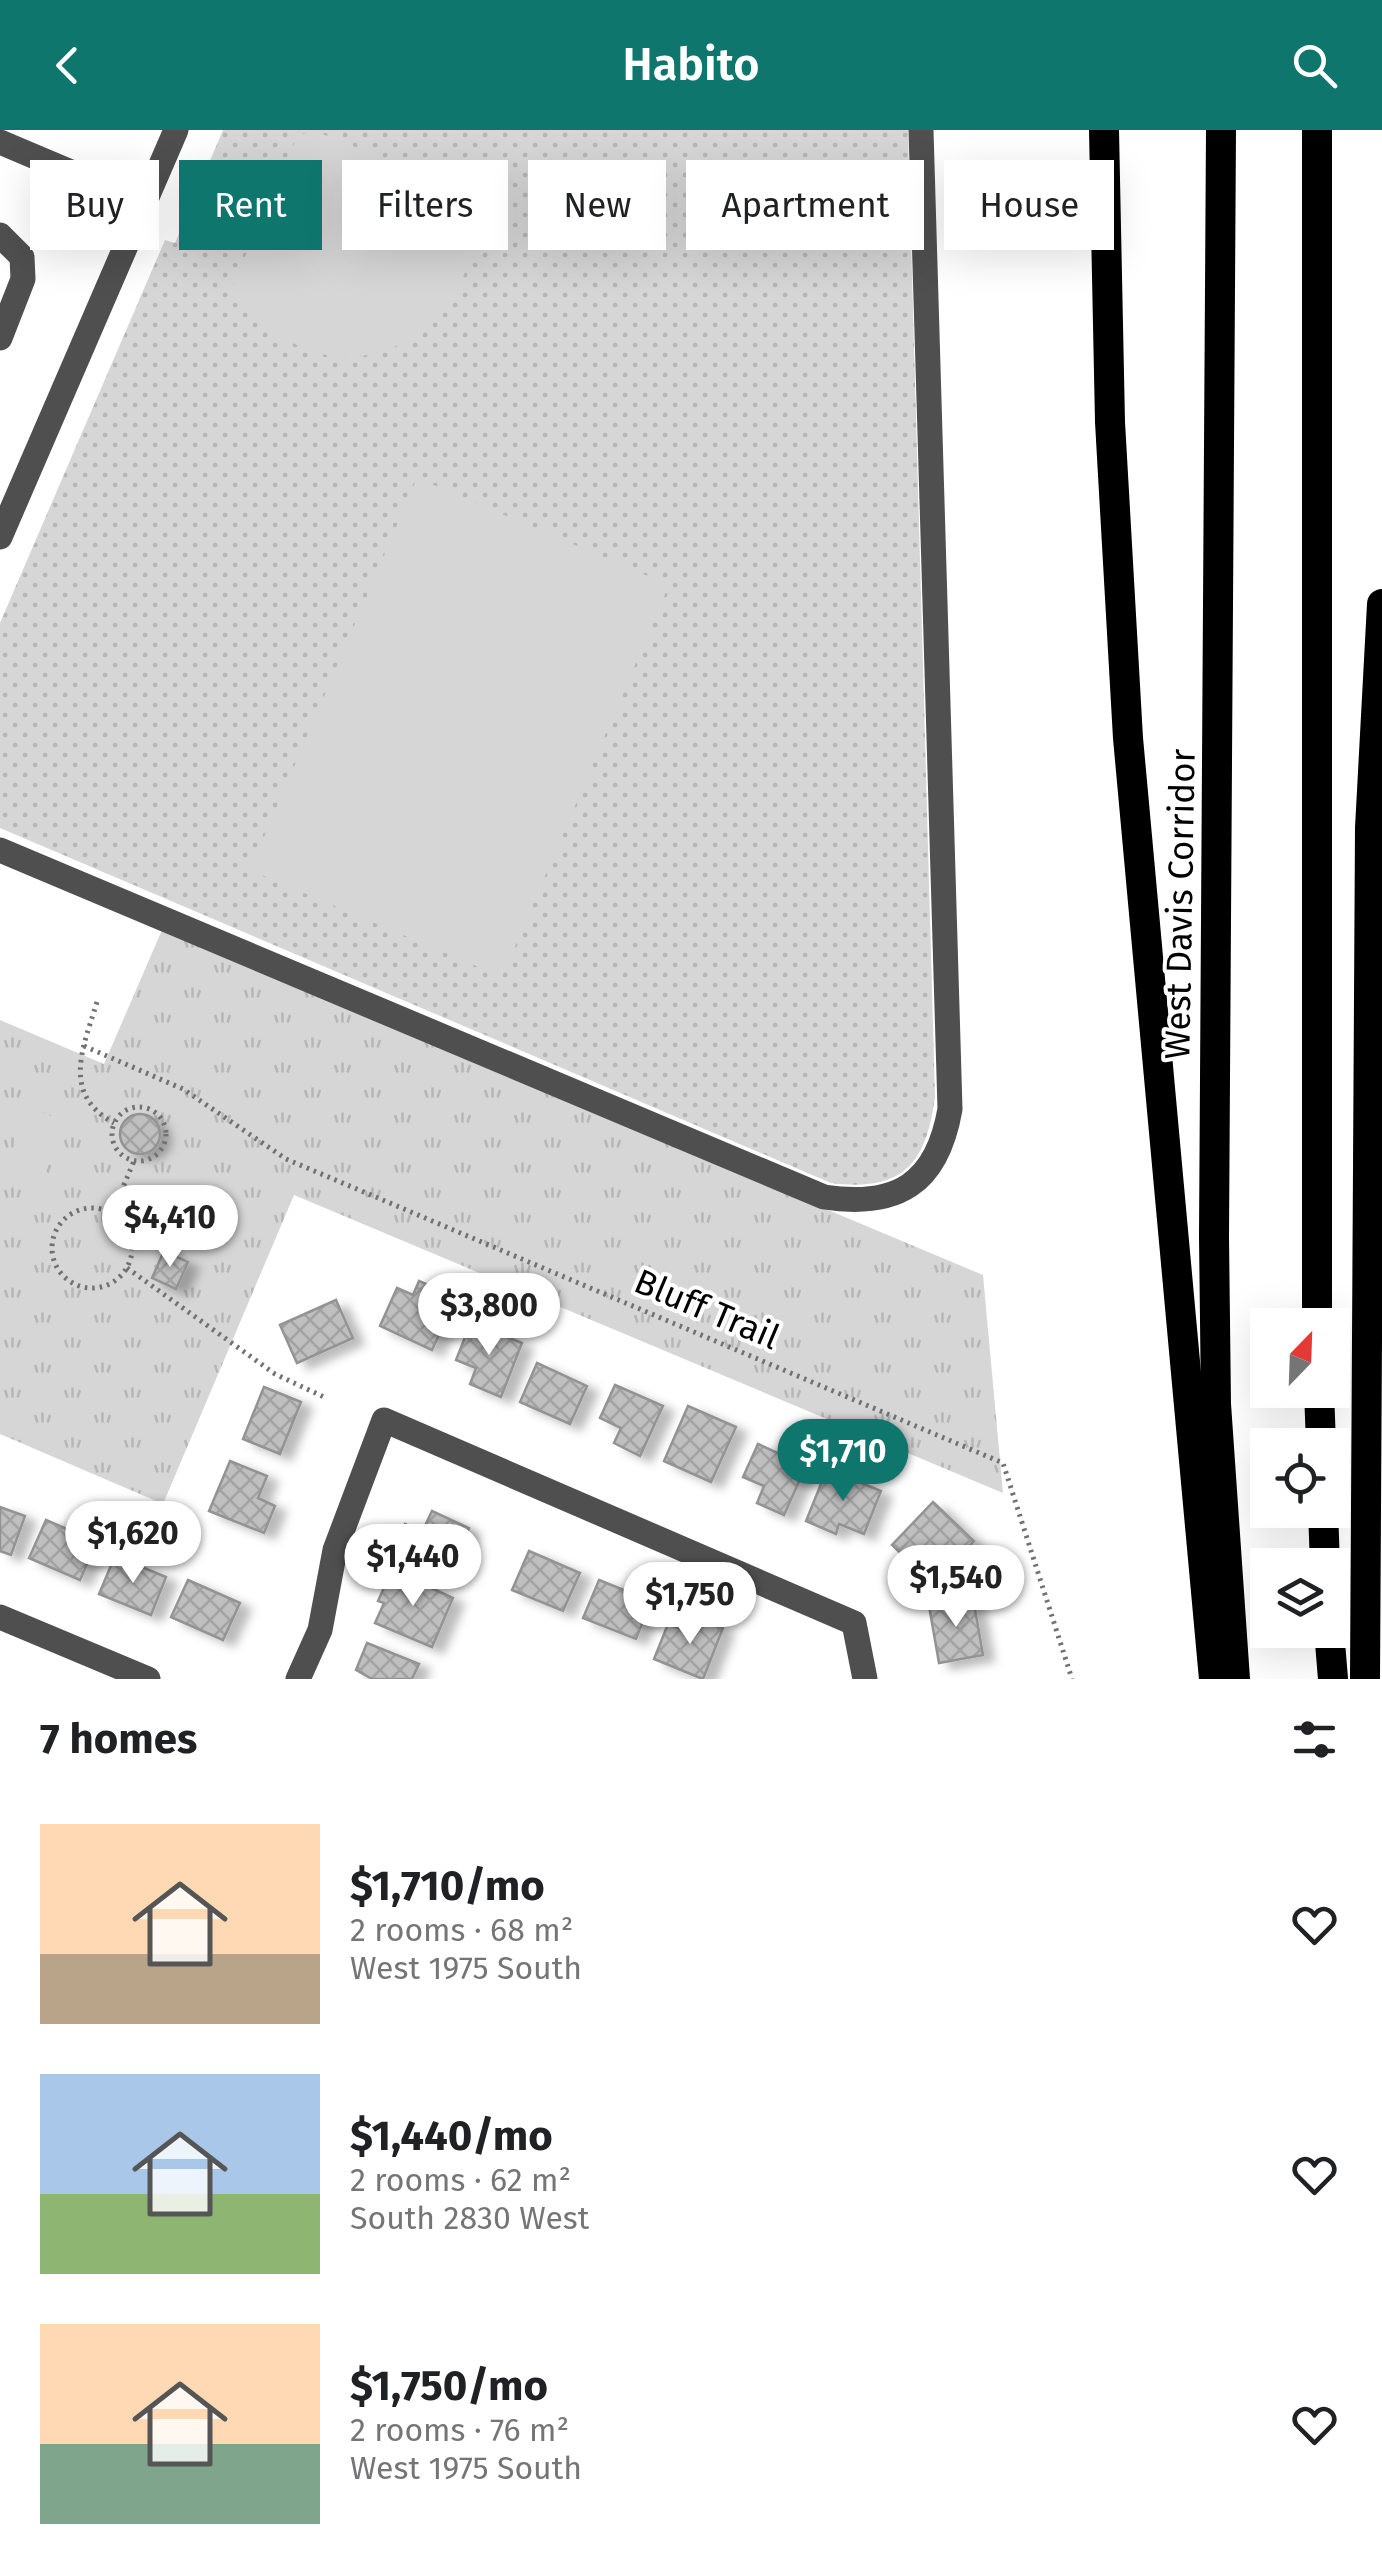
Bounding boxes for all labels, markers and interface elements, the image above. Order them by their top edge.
icon: back [40,38,95,93]
text: Habito [623,38,759,92]
icon: search [1287,38,1342,93]
chip: Buy [30,160,159,250]
chip: Rent [179,160,322,250]
chip: Filters [342,160,508,250]
chip: New [528,160,666,250]
chip: Apartment [686,160,924,250]
chip: House [944,160,1114,250]
street label: West Davis Corridor [1156,748,1204,1060]
pin: $4,410 [89,1185,251,1270]
text: $4,410 [124,1198,216,1236]
street label: Bluff Trail [628,1260,786,1358]
pin: $3,800 [408,1273,570,1358]
text: $3,800 [440,1286,538,1324]
north arrow [1250,1308,1350,1408]
map controls [1250,1308,1350,1648]
pin: $1,710 [762,1419,924,1504]
button: locate [1250,1428,1350,1528]
text: $1,710 [799,1432,887,1470]
pin: $1,620 [52,1501,214,1586]
text: $1,620 [87,1514,179,1552]
pin: $1,440 [332,1524,494,1609]
text: $1,440 [366,1537,460,1575]
pin: $1,540 [875,1545,1037,1630]
button: layers [1250,1548,1350,1648]
text: $1,540 [909,1558,1003,1596]
pin: $1,750 [609,1562,771,1647]
text: $1,750 [645,1575,735,1613]
icon: filters [1287,1712,1342,1767]
text: 7 homes [40,1714,197,1764]
text: $1,710/mo [350,1861,545,1911]
icon: home [120,1864,240,1984]
icon: heart [1287,1897,1342,1952]
text: 2 rooms · 68 m² [350,1911,573,1949]
text: West 1975 South [350,1949,582,1987]
text: $1,440/mo [350,2111,553,2161]
icon: home [120,2114,240,2234]
icon: heart [1287,2147,1342,2202]
text: 2 rooms · 62 m² [350,2161,571,2199]
text: South 2830 West [350,2199,589,2237]
text: $1,750/mo [350,2361,548,2411]
icon: home [120,2364,240,2484]
icon: heart [1287,2397,1342,2452]
text: 2 rooms · 76 m² [350,2411,569,2449]
text: West 1975 South [350,2449,582,2487]

